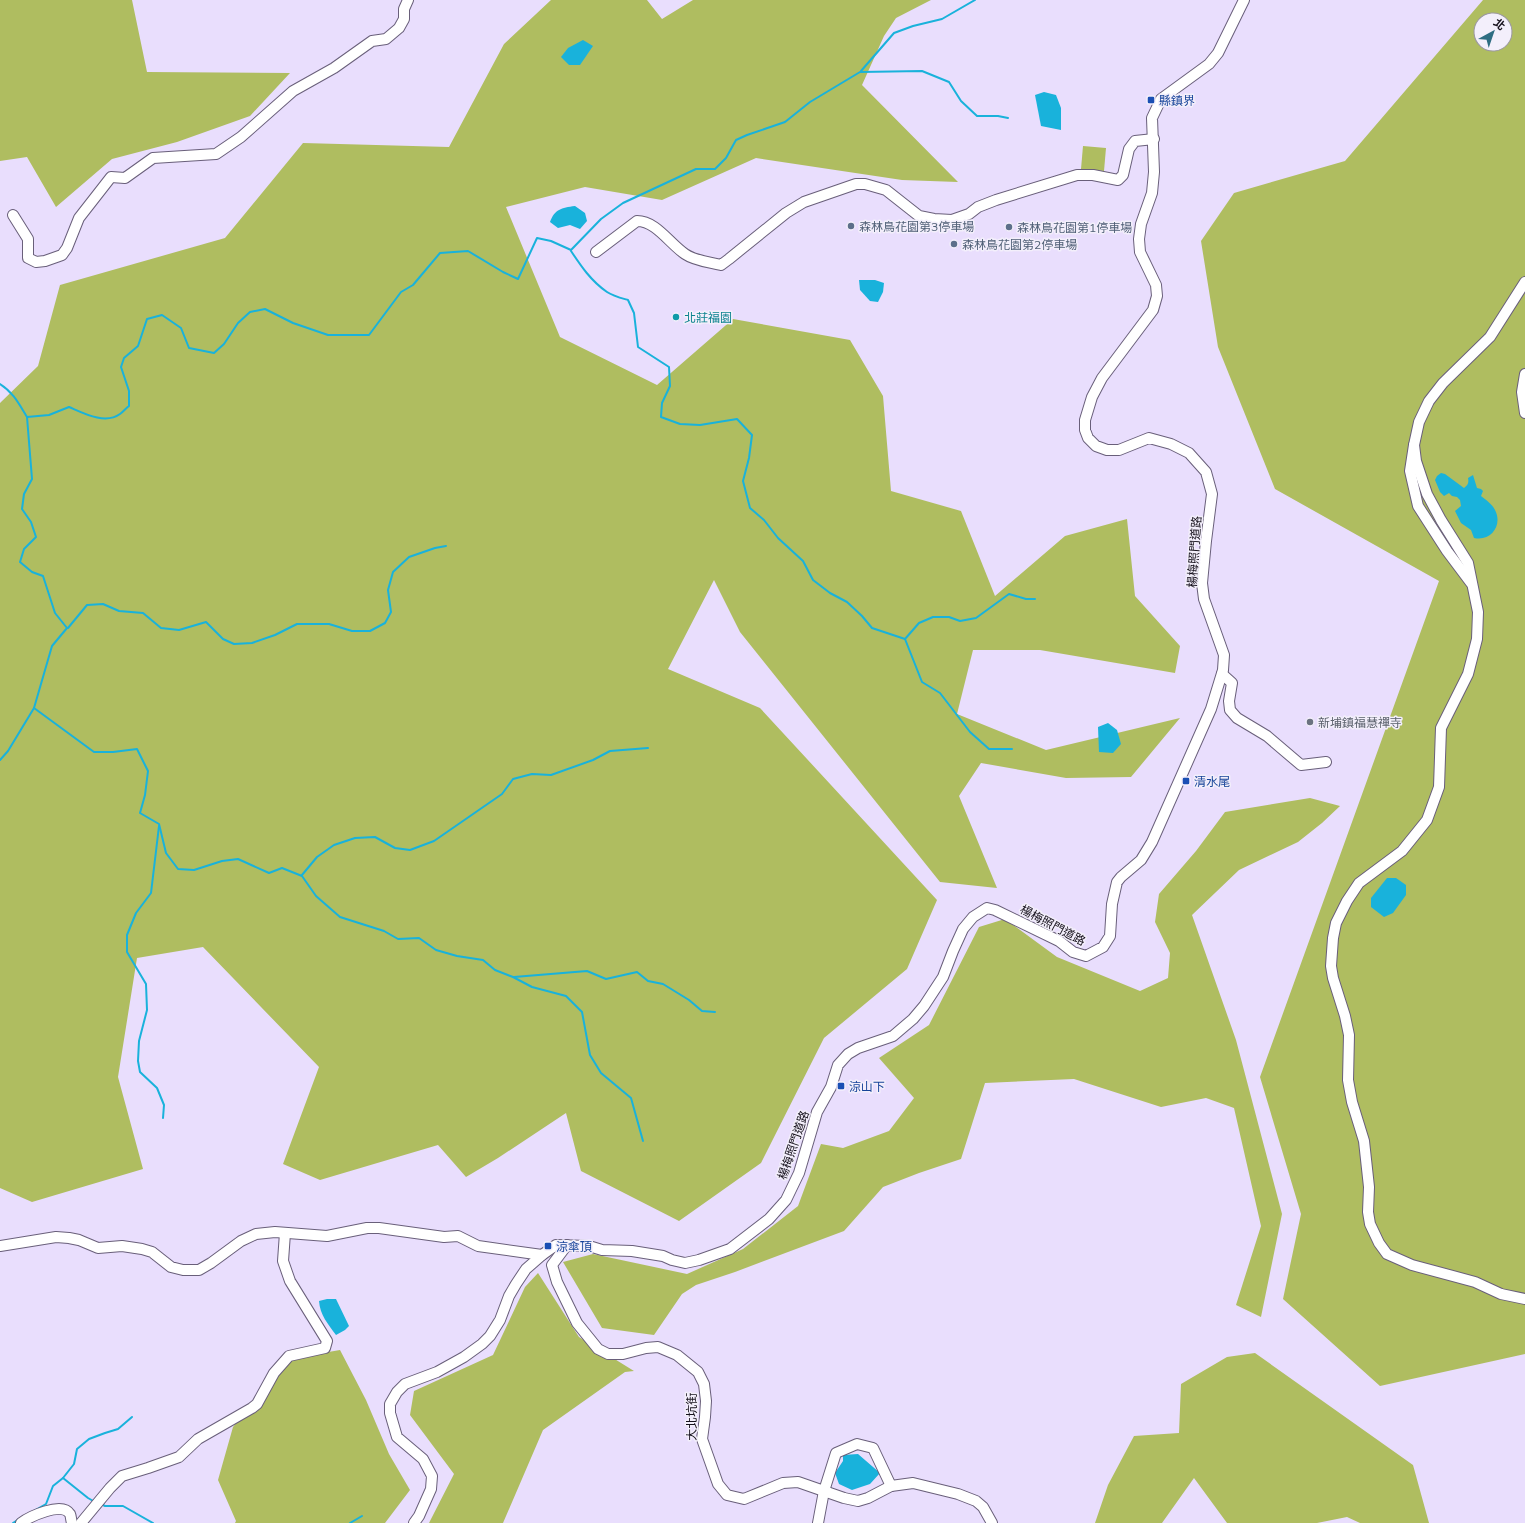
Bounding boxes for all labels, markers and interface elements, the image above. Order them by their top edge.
north arrow [1473,12,1513,52]
text: 北 [1491,15,1508,33]
place label: 縣鎮界 [1159,93,1195,108]
marker: 縣鎮界 [1146,95,1156,105]
place label: 森林鳥花園第3停車場 [859,219,974,234]
place label: 森林鳥花園第1停車場 [1017,220,1132,235]
marker: 森林鳥花園第3停車場 [846,221,856,231]
marker: 森林鳥花園第1停車場 [1004,222,1014,232]
place label: 森林鳥花園第2停車場 [962,237,1077,252]
marker: 森林鳥花園第2停車場 [949,239,959,249]
place label: 北莊福園 [684,310,732,325]
marker: 北莊福園 [671,312,681,322]
street label: 楊梅照門道路 [1184,516,1204,588]
place label: 新埔鎮福慧禪寺 [1318,715,1402,730]
marker: 新埔鎮福慧禪寺 [1305,717,1315,727]
place label: 清水尾 [1194,774,1230,789]
marker: 清水尾 [1181,776,1191,786]
street label: 楊梅照門道路 [1018,901,1088,949]
place label: 涼山下 [849,1079,885,1094]
marker: 涼山下 [836,1081,846,1091]
street label: 楊梅照門道路 [774,1109,812,1181]
place label: 涼傘頂 [556,1239,592,1254]
marker: 涼傘頂 [543,1241,553,1251]
street label: 大北坑街 [684,1393,699,1441]

